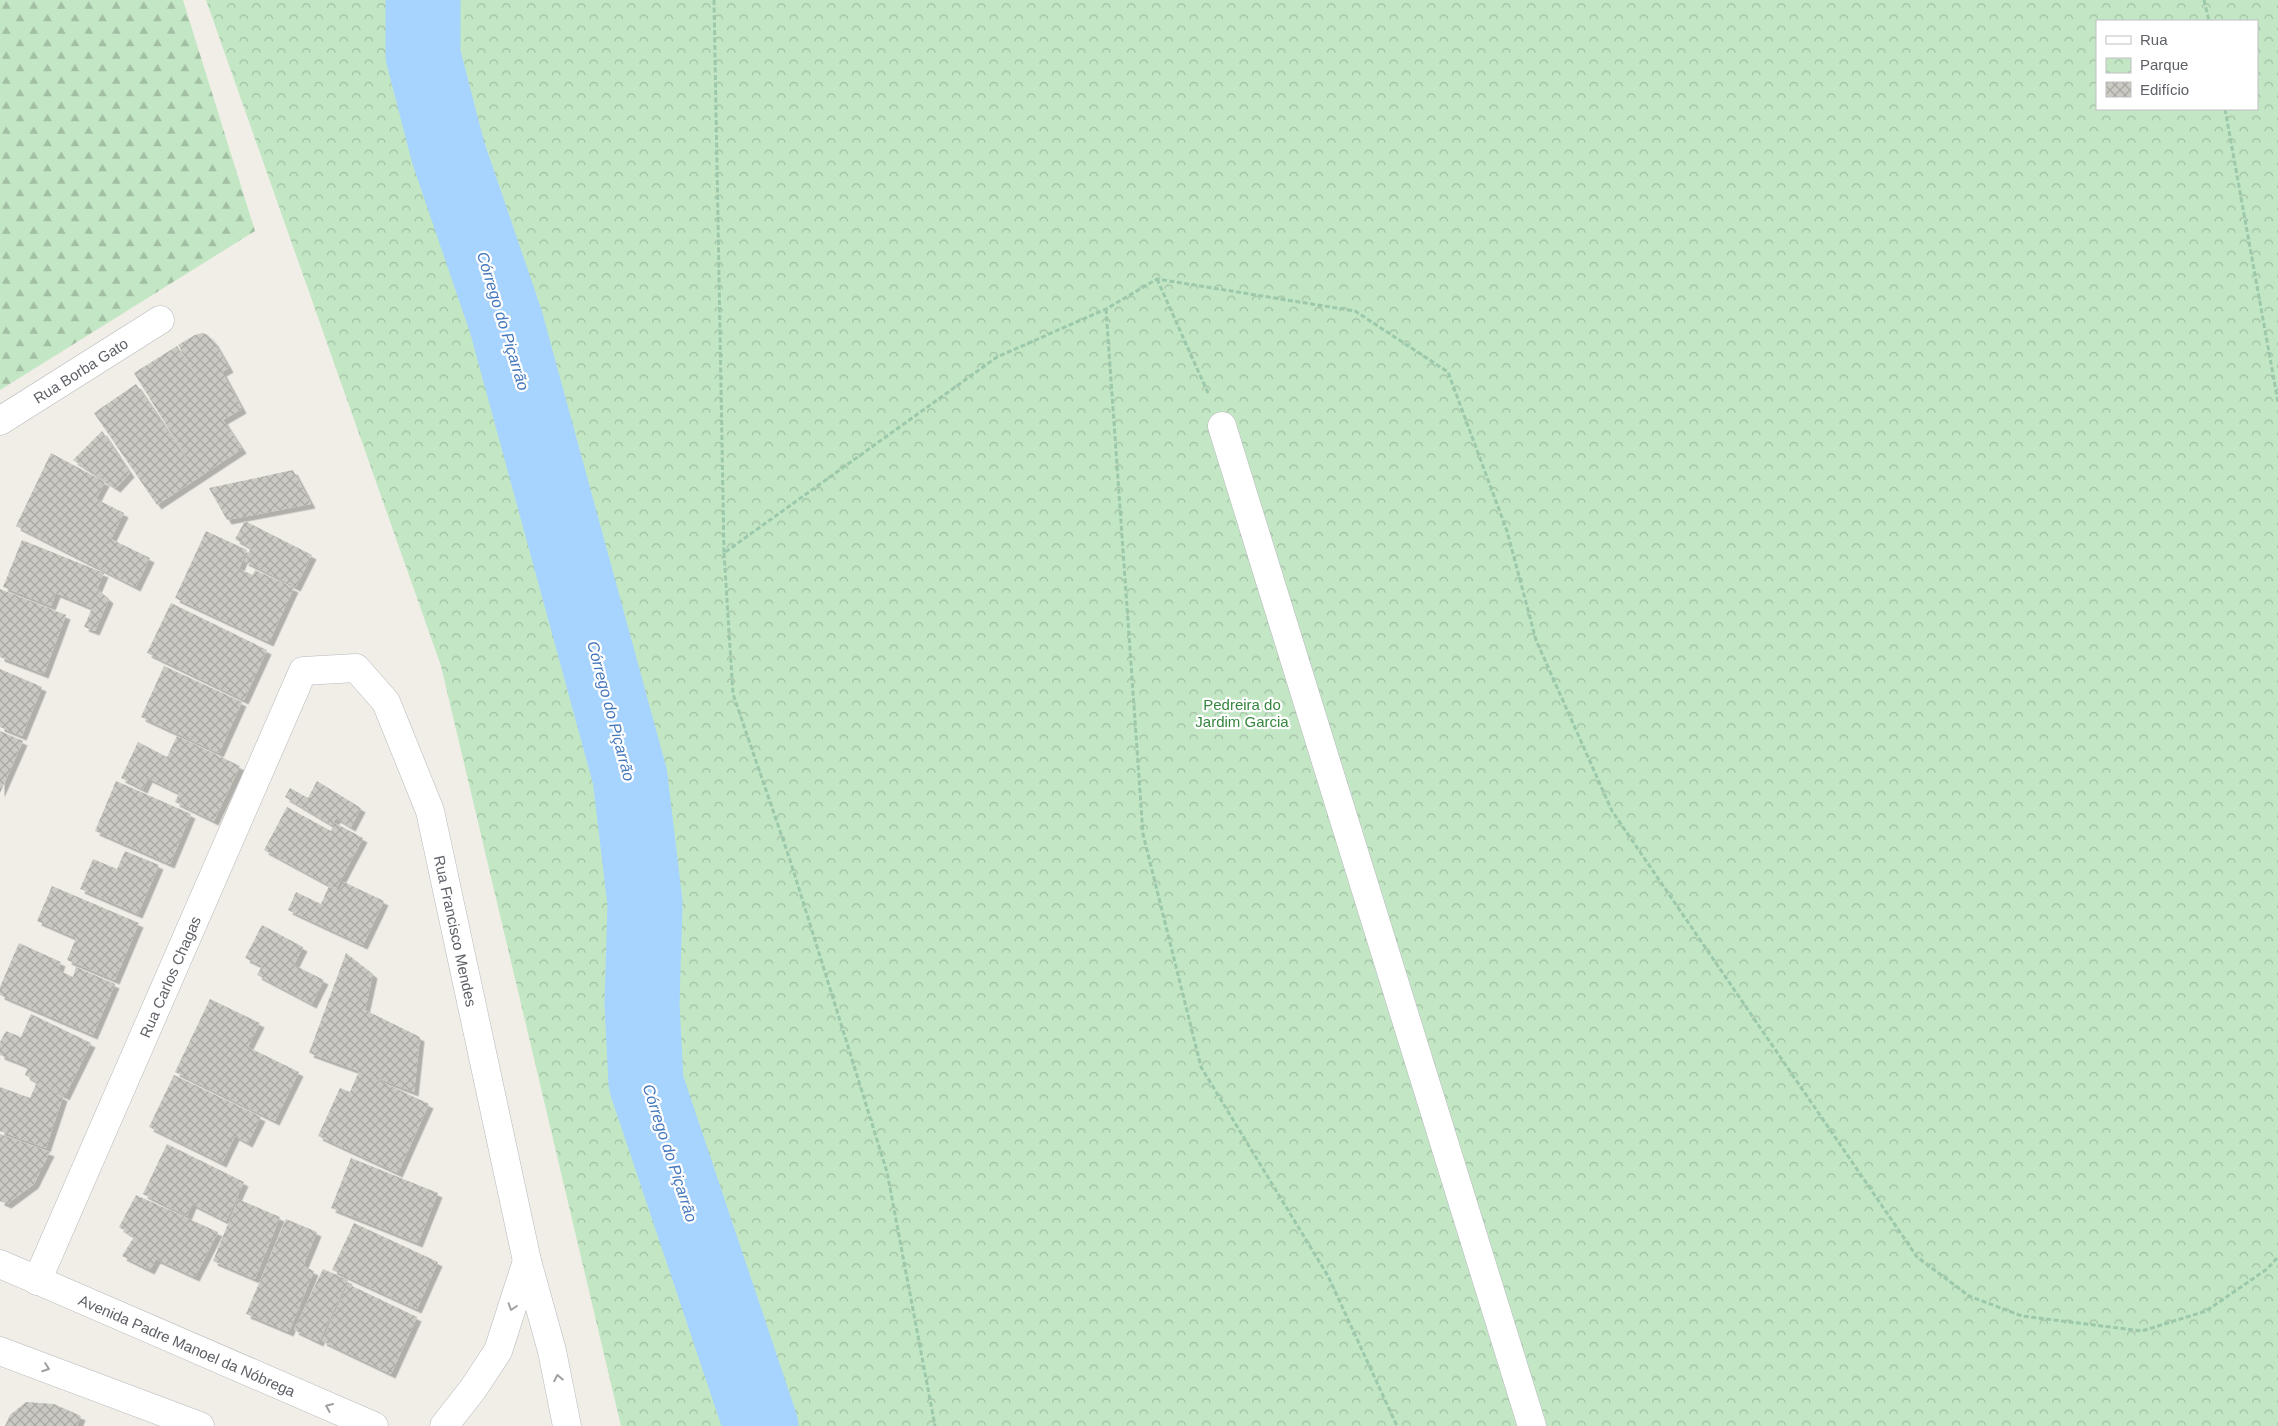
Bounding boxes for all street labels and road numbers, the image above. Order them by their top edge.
street label: Rua Borba Gato [30,334,131,406]
street label: Rua Francisco Mendes [431,854,480,1008]
street label: Rua Carlos Chagas [136,913,204,1040]
street label: Avenida Padre Manoel da Nóbrega [76,1291,299,1400]

